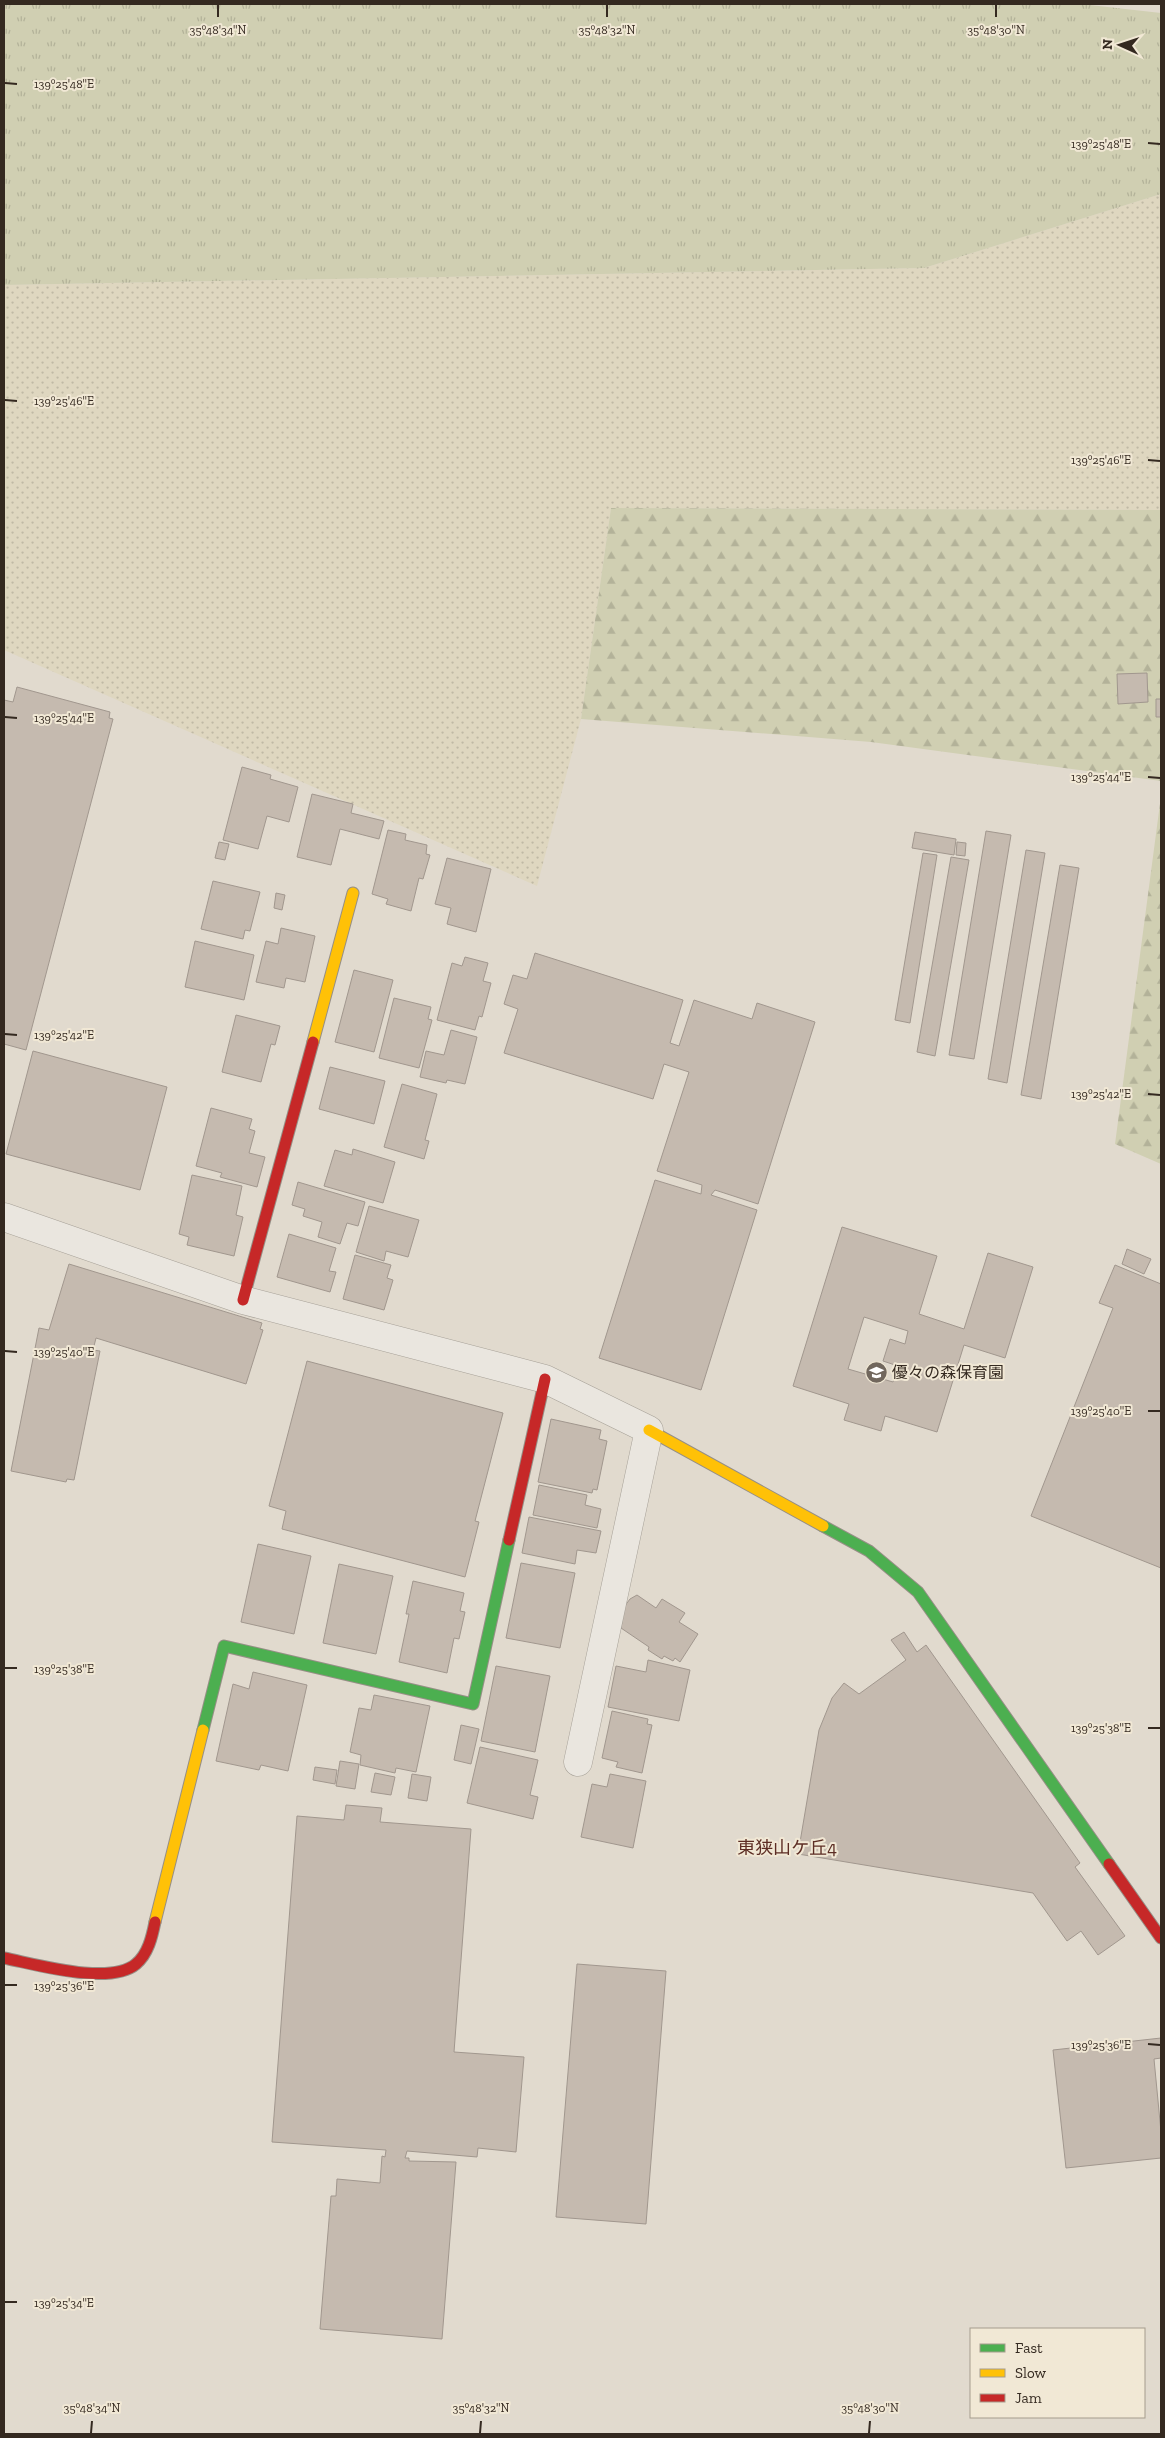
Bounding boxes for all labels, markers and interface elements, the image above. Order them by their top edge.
north arrow [1095,20,1145,70]
text: 35°48'34"N [190,23,247,37]
text: 35°48'32"N [579,23,636,37]
text: 35°48'30"N [967,23,1025,37]
text: N [1099,38,1116,50]
text: 139°25'48"E [34,77,94,91]
text: 139°25'48"E [1071,137,1131,151]
text: 139°25'46"E [34,394,94,408]
text: 139°25'46"E [1071,453,1131,467]
text: 139°25'44"E [34,711,94,725]
text: 139°25'44"E [1071,770,1131,784]
text: 139°25'42"E [34,1028,94,1042]
text: 139°25'42"E [1071,1087,1131,1101]
text: 139°25'40"E [34,1345,94,1359]
school or university icon: 優々の森保育園 [864,1360,888,1384]
place label: 優々の森保育園 [892,1363,1004,1382]
text: 139°25'40"E [1071,1404,1131,1418]
text: 139°25'38"E [34,1662,94,1676]
text: 139°25'38"E [1071,1721,1131,1735]
district label: 東狭山ケ丘4 [737,1837,837,1859]
text: 139°25'36"E [34,1979,94,1993]
text: 139°25'36"E [1071,2038,1131,2052]
text: 139°25'34"E [34,2296,94,2310]
legend [970,2328,1145,2418]
text: Fast [1015,2339,1043,2357]
text: Slow [1015,2364,1047,2382]
text: Jam [1015,2389,1042,2407]
text: 35°48'34"N [64,2401,121,2415]
text: 35°48'32"N [453,2401,510,2415]
text: 35°48'30"N [841,2401,899,2415]

